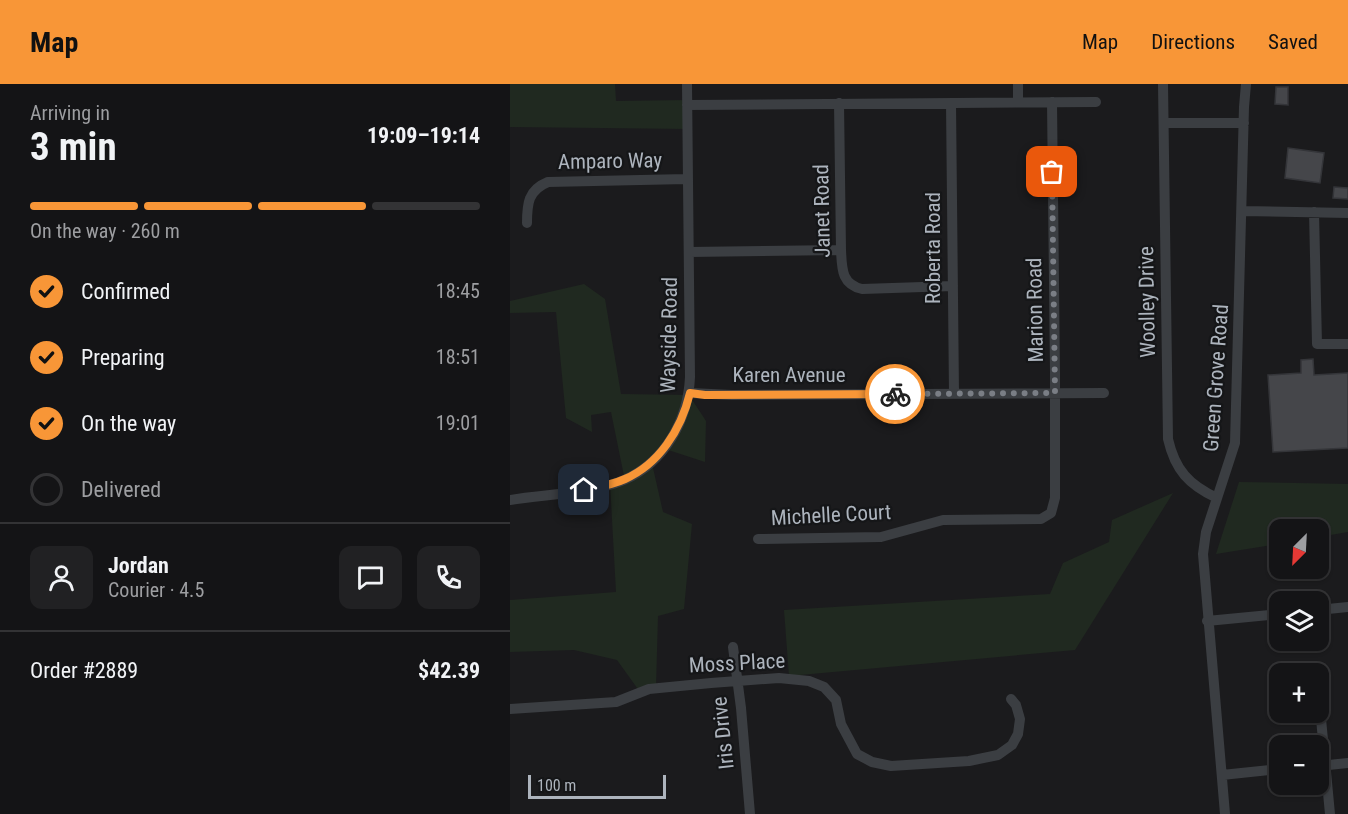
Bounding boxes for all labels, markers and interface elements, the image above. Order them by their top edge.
text: Map [30,26,78,59]
text: Map [1082,30,1118,54]
text: Directions [1151,30,1235,54]
text: Saved [1268,30,1318,54]
text: Arriving in [30,101,110,125]
text: 19:09–19:14 [367,123,480,148]
text: 3 min [30,124,117,170]
pin [1026,146,1077,197]
street label: Amparo Way [558,148,663,174]
icon: bag [1035,155,1068,188]
street label: Janet Road [809,164,835,258]
street label: Roberta Road [921,192,945,304]
text: On the way · 260 m [30,219,180,243]
street label: Woolley Drive [1134,246,1160,358]
street label: Marion Road [1022,257,1048,363]
icon: check [30,275,63,308]
street label: Wayside Road [656,277,682,393]
text: Confirmed [81,279,170,304]
text: 18:45 [436,279,480,303]
street label: Green Grove Road [1199,303,1233,453]
icon: check [30,341,63,374]
text: Preparing [81,345,165,370]
text: 18:51 [436,345,480,369]
street label: Karen Avenue [732,363,846,387]
courier [865,364,925,424]
icon: bike [879,378,912,411]
icon: check [30,407,63,440]
text: On the way [81,411,176,436]
text: 19:01 [436,411,480,435]
pin [558,464,609,515]
icon: home [567,473,600,506]
text: Delivered [81,477,161,502]
street label: Michelle Court [770,500,892,530]
north arrow [1269,519,1329,579]
map controls [1269,519,1329,795]
button: person [30,546,93,609]
button: chat [339,546,402,609]
button: phone [417,546,480,609]
text: Jordan [108,553,169,578]
text: Courier · 4.5 [108,578,204,602]
button: layers [1269,591,1329,651]
street label: Moss Place [688,648,786,678]
text: Order #2889 [30,658,138,683]
text: $42.39 [418,658,480,683]
button: + [1269,663,1329,723]
street label: Iris Drive [707,695,739,770]
button: − [1269,735,1329,795]
scale bar [528,772,666,800]
text: 100 m [537,776,576,795]

